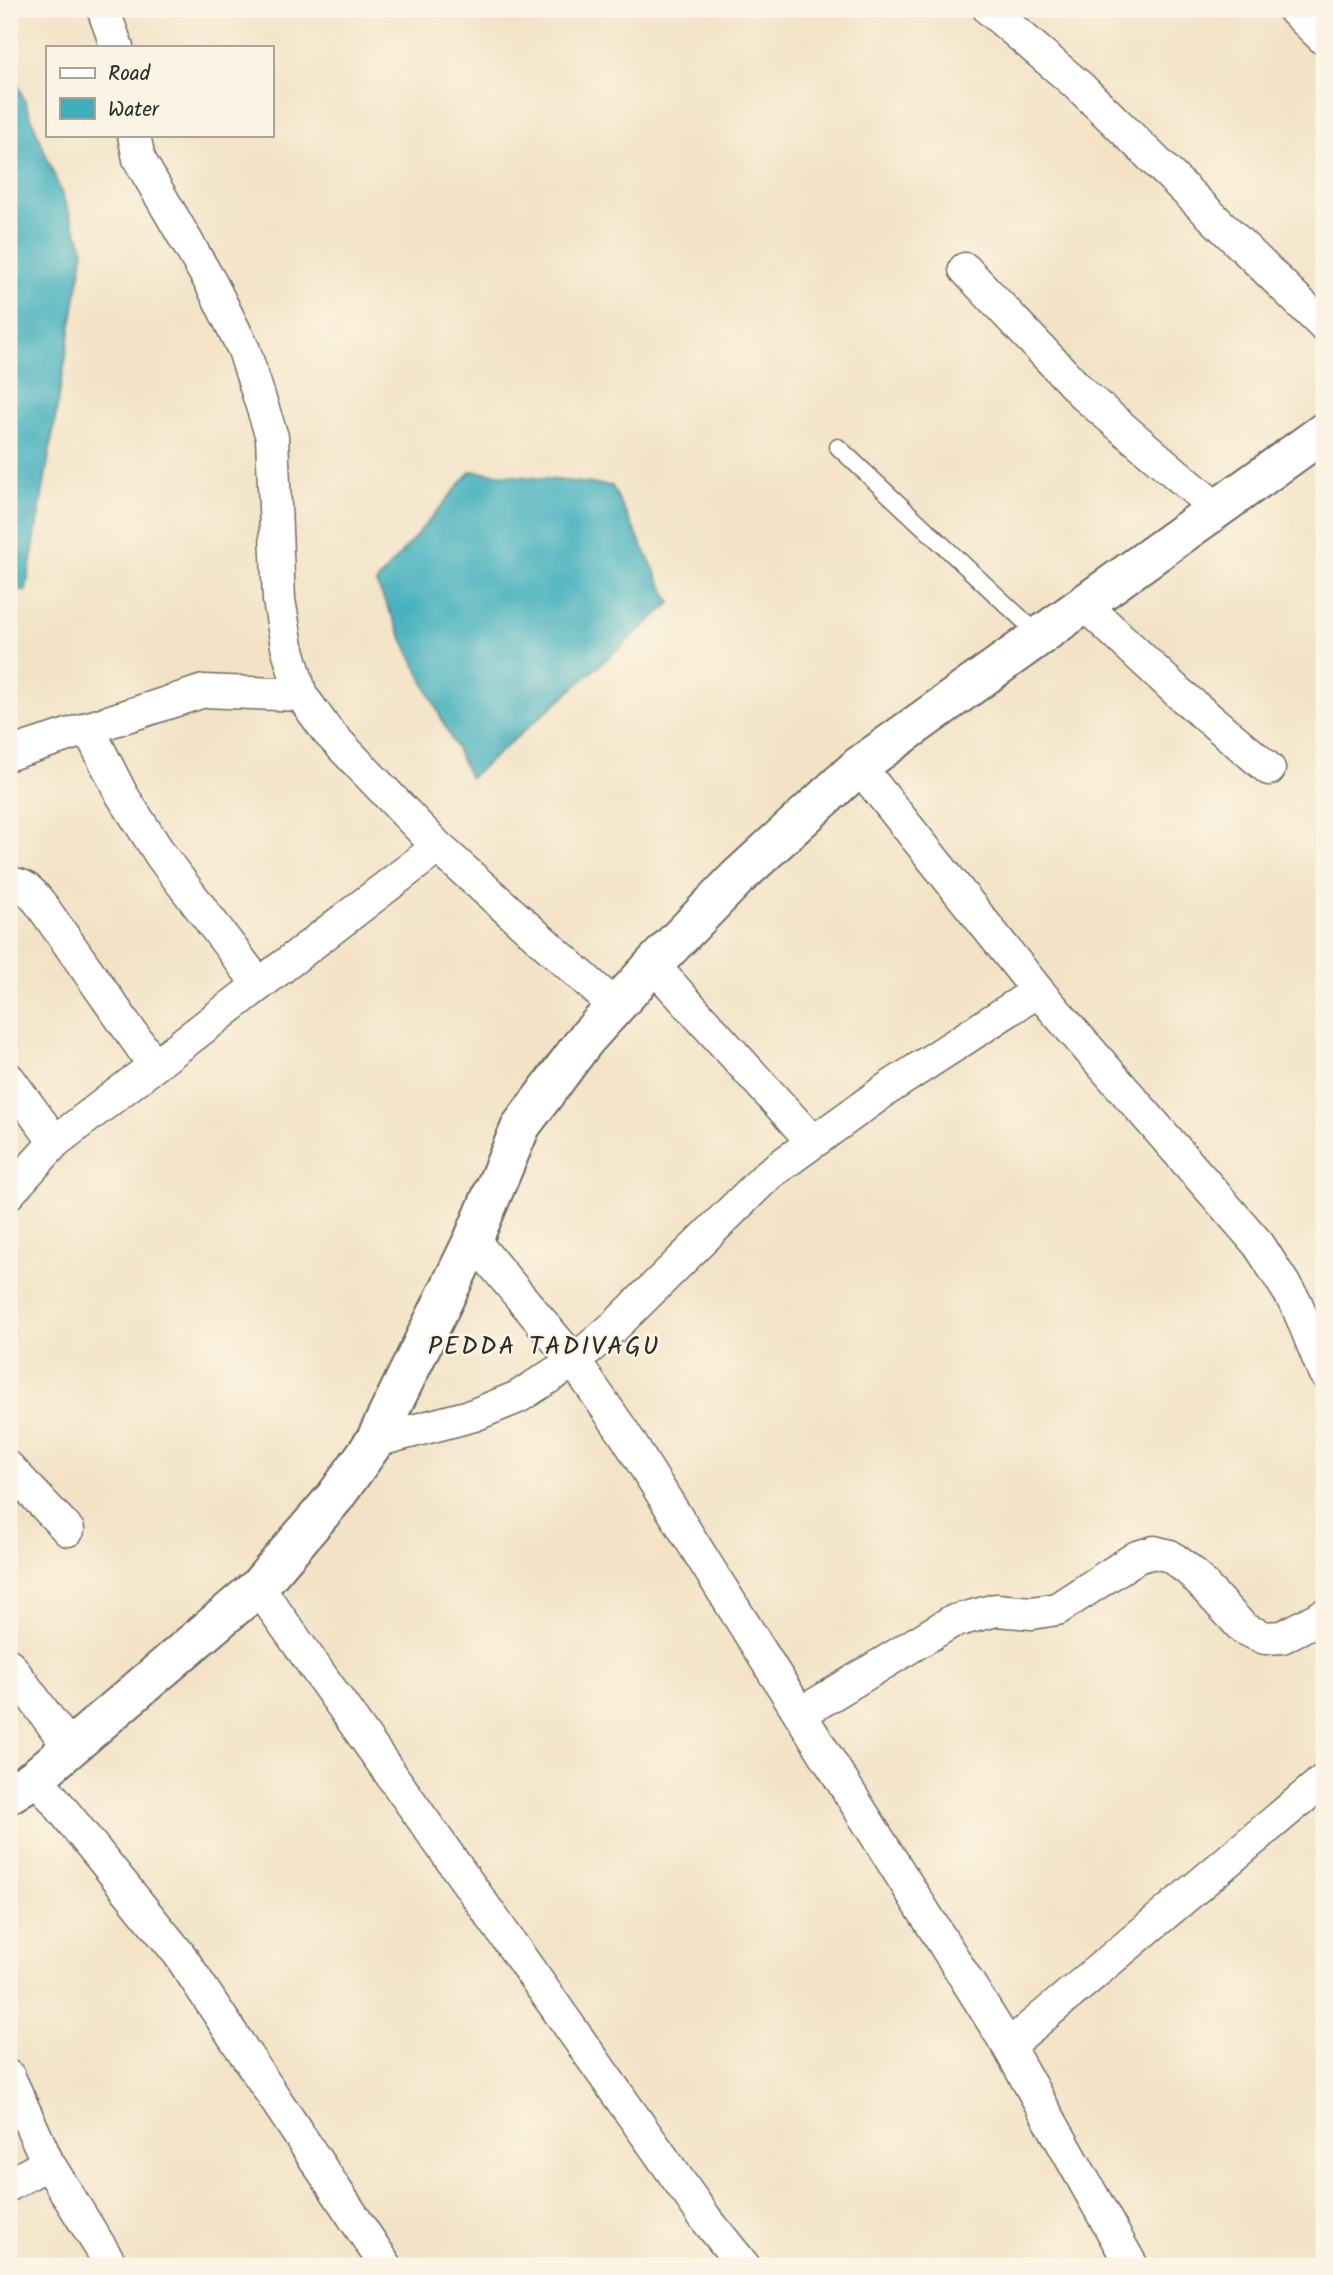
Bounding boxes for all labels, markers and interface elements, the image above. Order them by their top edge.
legend [46,46,273,136]
text: Road [108,58,151,91]
text: Water [108,94,160,127]
district label: PEDDA TADIVAGU [428,1326,660,1368]

